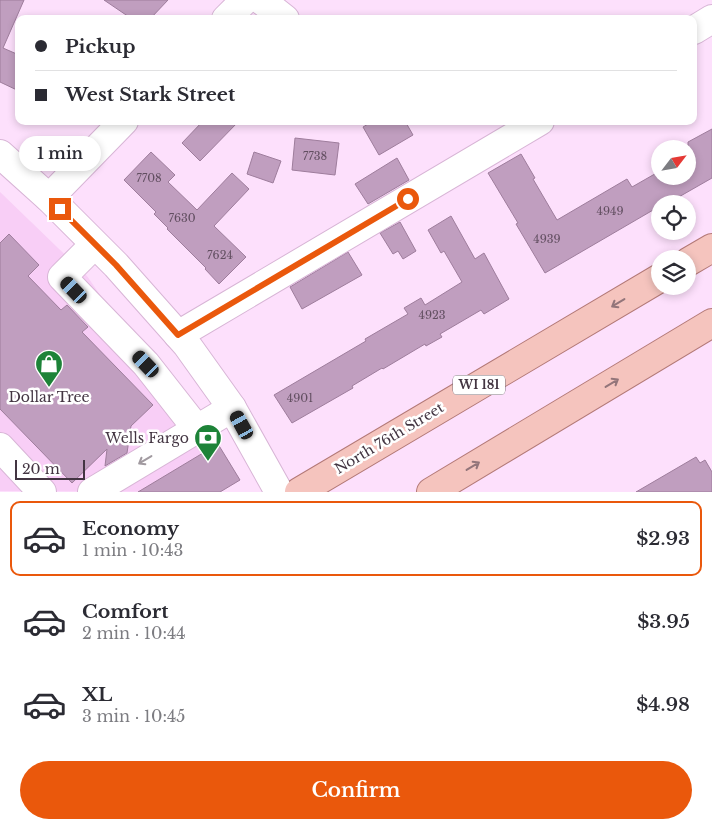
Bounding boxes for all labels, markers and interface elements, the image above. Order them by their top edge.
text: Pickup [65,35,136,58]
text: West Stark Street [65,83,235,106]
callout: 1 min [19,136,101,172]
north arrow [651,140,696,185]
map controls [651,140,696,295]
text: 1 min [37,143,83,163]
house number: 7738 [303,149,327,163]
house number: 7708 [136,171,162,185]
route start [397,188,419,210]
button: locate [651,195,696,240]
route end [49,198,71,220]
house number: 4949 [596,204,624,218]
house number: 7630 [168,211,196,225]
house number: 4939 [533,232,561,246]
house number: 7624 [207,248,233,262]
button: layers [651,250,696,295]
car [58,274,89,306]
one-way arrow [611,299,626,309]
house number: 4923 [418,308,446,322]
car [130,348,161,380]
shop icon: Dollar Tree [34,349,64,388]
road number: WI 181 [453,376,505,394]
one-way arrow [605,377,619,387]
place label: Dollar Tree [8,388,90,406]
house number: 4901 [287,391,313,405]
street label: North 76th Street [331,398,447,478]
car [228,408,255,442]
bank icon: Wells Fargo [193,423,223,462]
place label: Wells Fargo [104,429,189,447]
one-way arrow [139,455,153,465]
scale bar [15,457,85,480]
text: 20 m [22,460,60,478]
one-way arrow [466,461,480,471]
icon: car [22,516,67,561]
text: Economy [82,517,179,540]
text: $2.93 [636,527,690,550]
text: 1 min · 10:43 [82,540,183,560]
icon: car [22,599,67,644]
text: Comfort [82,600,169,623]
text: $3.95 [637,610,690,633]
text: 2 min · 10:44 [82,623,186,643]
icon: car [22,682,67,727]
text: XL [82,683,112,706]
text: $4.98 [636,693,690,716]
text: 3 min · 10:45 [82,706,185,726]
button: Confirm [20,761,692,819]

